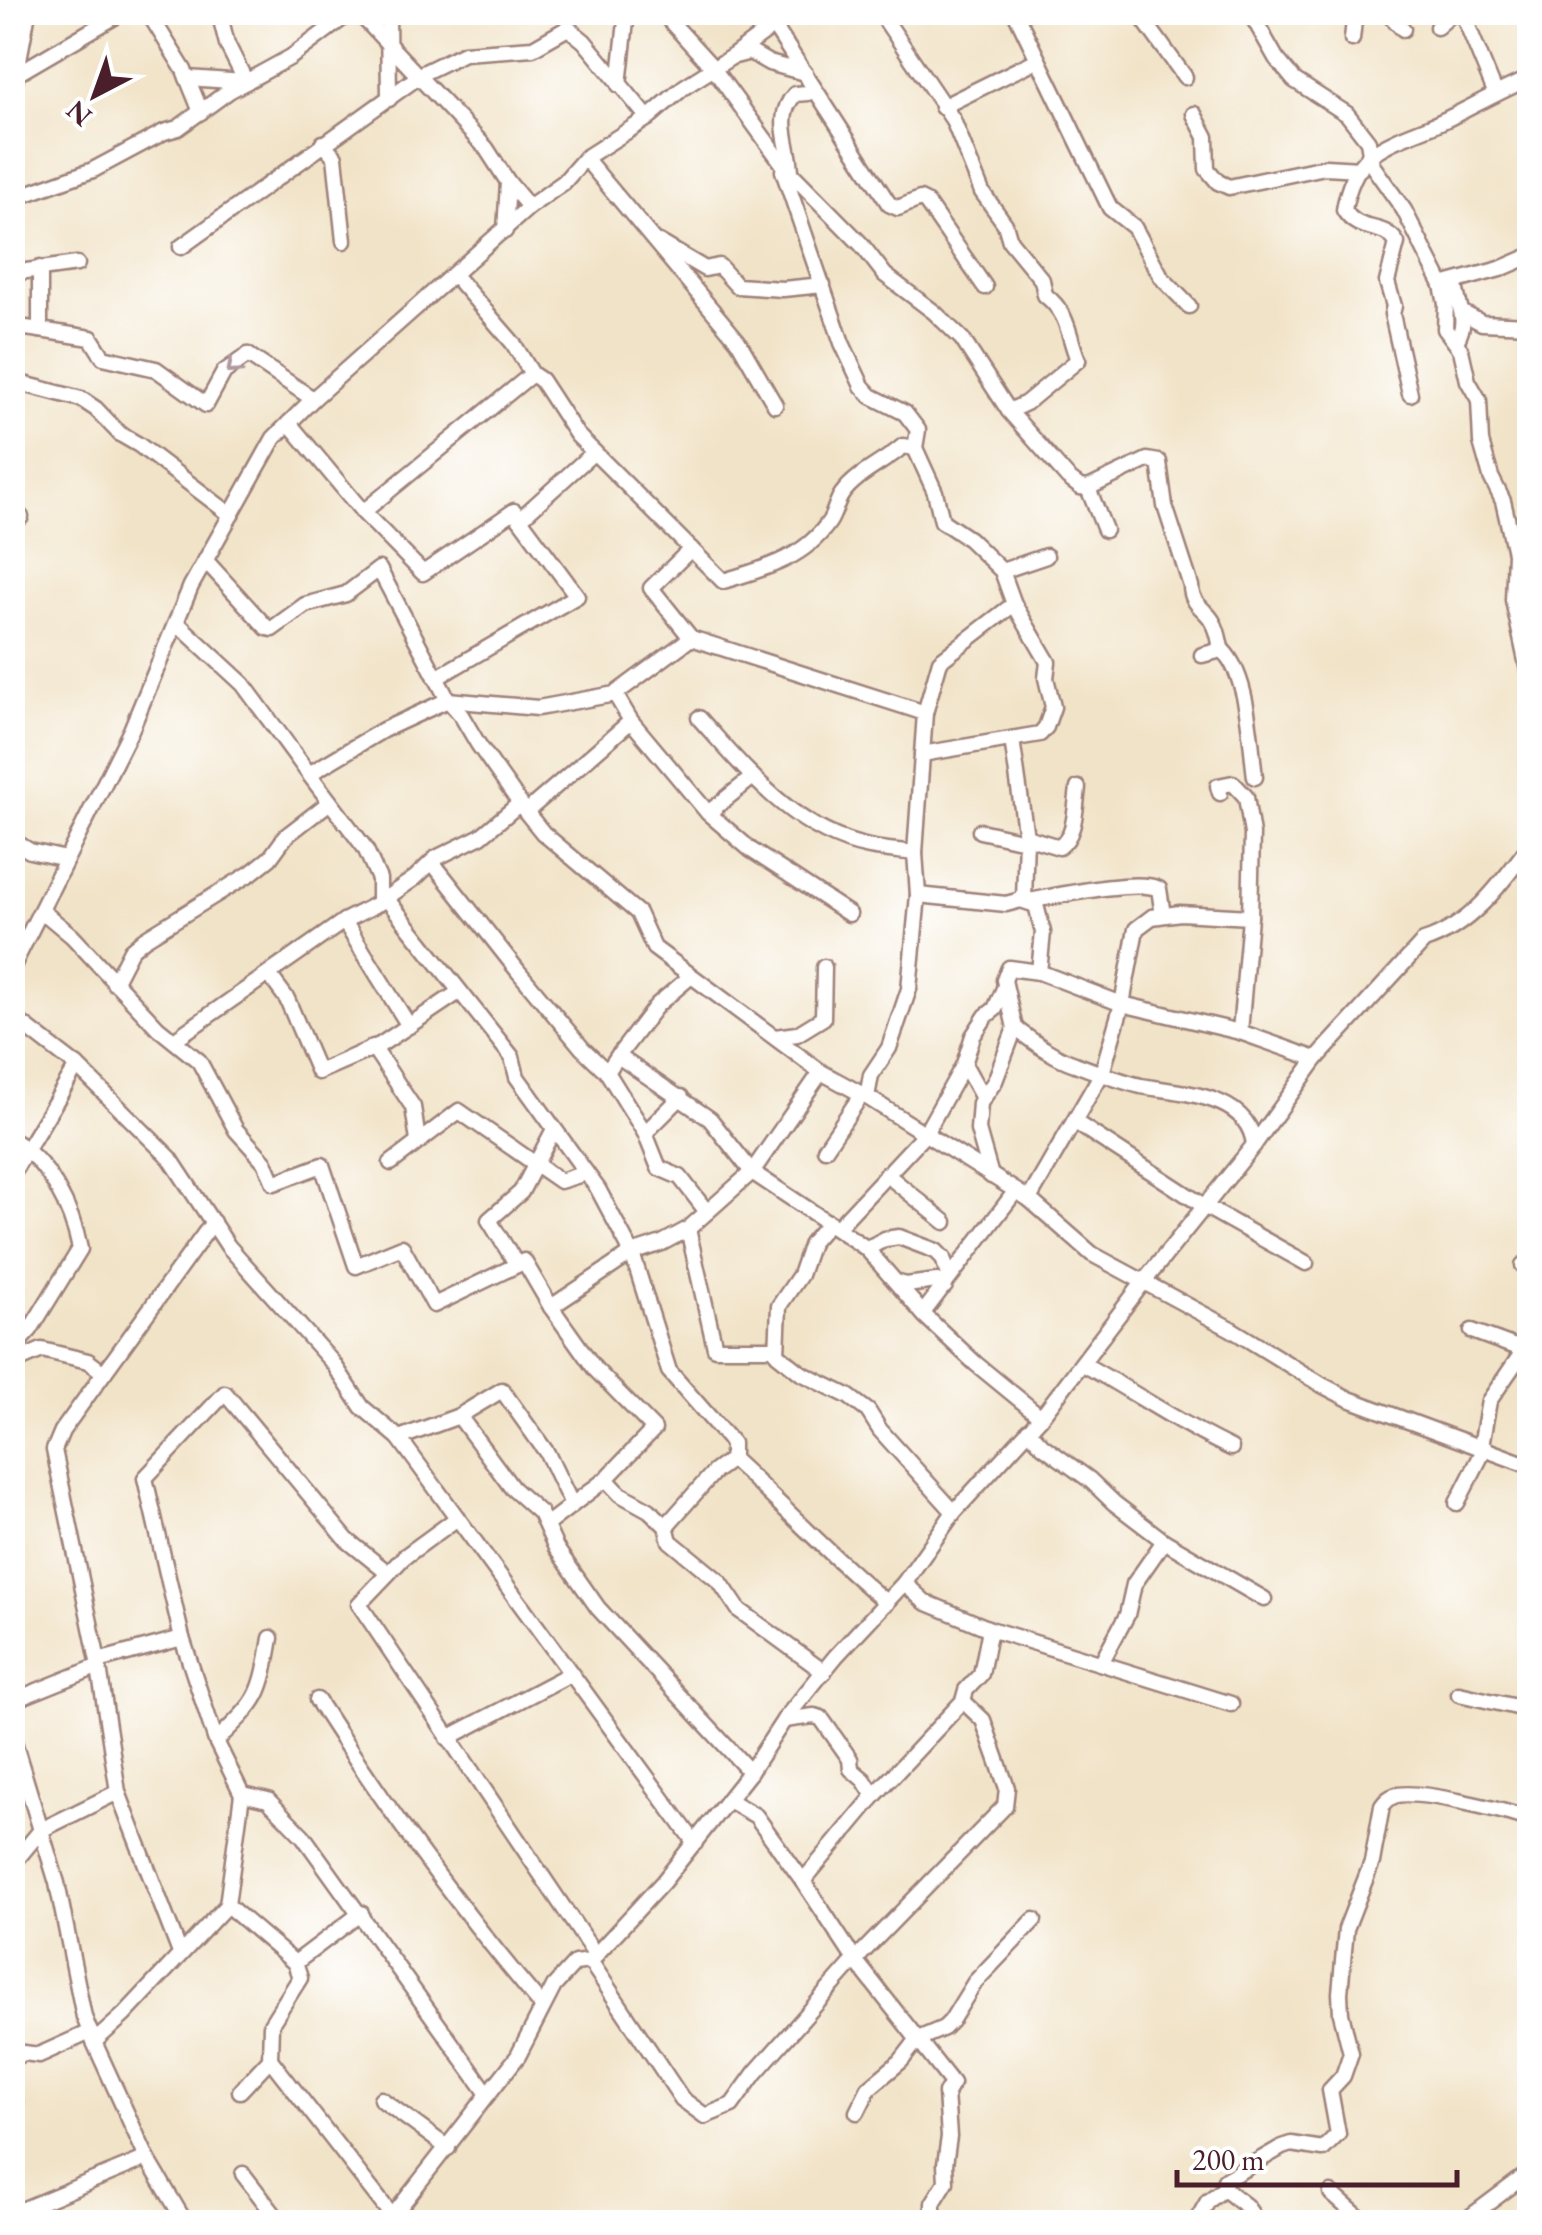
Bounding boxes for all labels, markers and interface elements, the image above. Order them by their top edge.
north arrow [45,45,145,145]
text: N [58,93,99,135]
one-way arrow [226,356,244,374]
scale bar [1177,2125,1457,2187]
text: 200 m [1192,2140,1265,2179]

